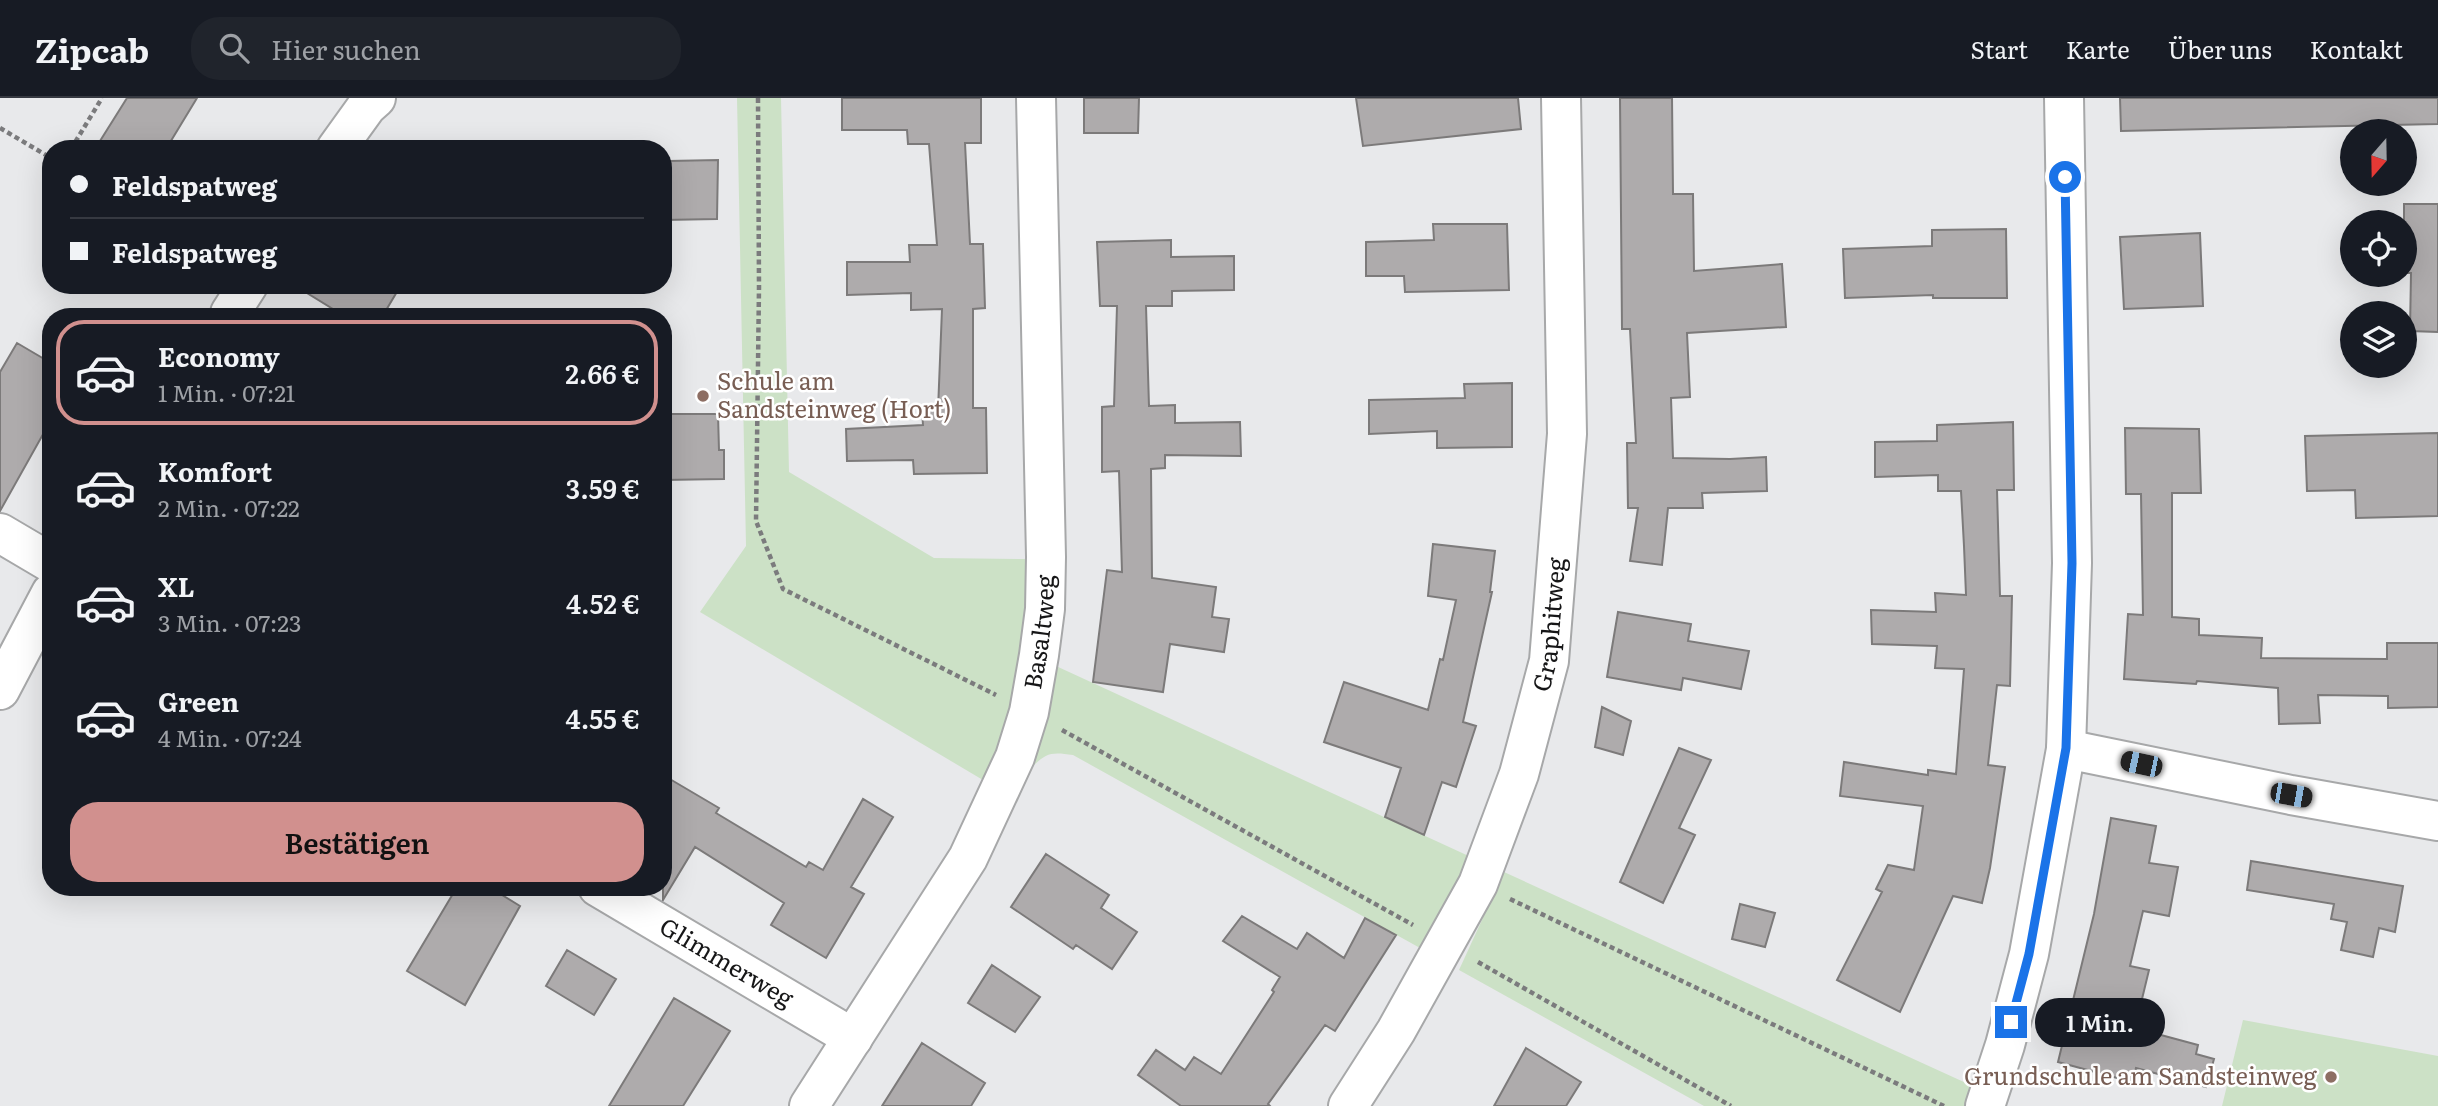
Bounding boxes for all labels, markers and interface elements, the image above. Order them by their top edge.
search box [191,17,681,80]
text: Zipcab [35,24,149,73]
icon: search [215,29,253,67]
text: Hier suchen [271,29,421,68]
text: Start [1971,31,2028,66]
text: Karte [2066,31,2130,66]
text: Über uns [2168,31,2272,66]
text: Kontakt [2310,31,2403,66]
north arrow [2340,119,2417,196]
map controls [2340,119,2417,378]
route start [2049,161,2081,193]
text: Feldspatweg [112,165,277,204]
button: locate [2340,210,2417,287]
text: Feldspatweg [112,232,277,271]
button: layers [2340,301,2417,378]
text: Economy [158,336,280,375]
icon: car [74,341,137,404]
text: 2.66 € [565,353,640,392]
place label: Schule am Sandsteinweg (Hort) [717,362,952,425]
text: 1 Min. · 07:21 [158,375,295,409]
marker: Schule am Sandsteinweg (Hort) [695,388,711,404]
text: Komfort [158,451,272,490]
icon: car [74,456,137,519]
text: 3.59 € [566,468,640,507]
text: 2 Min. · 07:22 [158,490,300,524]
street label: Graphitweg [1522,555,1572,695]
text: XL [158,566,195,605]
icon: car [74,571,137,634]
street label: Basaltweg [1013,574,1061,692]
text: 4.52 € [566,583,640,622]
text: 3 Min. · 07:23 [158,605,301,639]
text: Green [158,681,239,720]
icon: car [74,686,137,749]
text: 4.55 € [566,698,640,737]
text: 4 Min. · 07:24 [158,720,302,754]
car [2119,749,2164,779]
car [2269,781,2314,809]
button: Bestätigen [70,802,644,882]
street label: Glimmerweg [654,907,801,1014]
callout: 1 Min. [2036,998,2165,1046]
text: 1 Min. [2066,1005,2134,1039]
route end [1995,1006,2027,1038]
place label: Grundschule am Sandsteinweg [1964,1057,2318,1092]
marker: Grundschule am Sandsteinweg [2323,1069,2339,1085]

